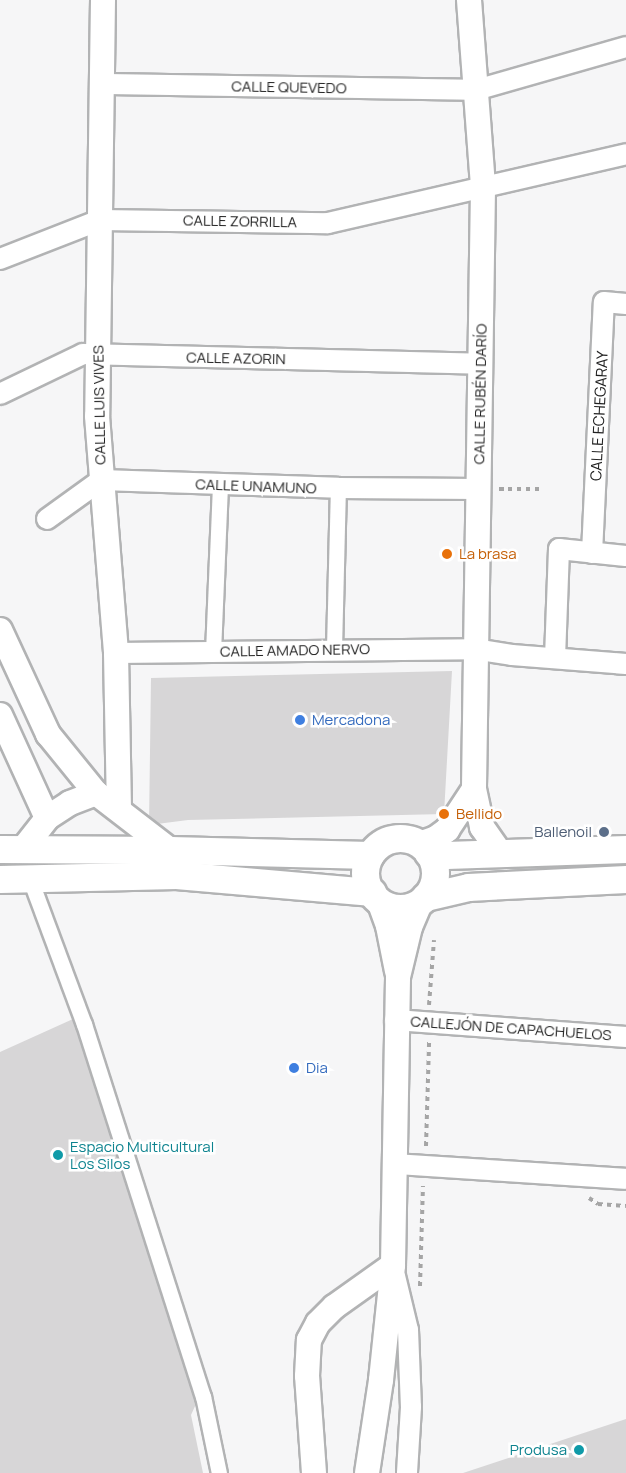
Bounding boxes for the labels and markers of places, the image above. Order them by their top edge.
place label: La brasa [459,545,517,563]
marker: La brasa [440,547,454,561]
place label: Mercadona [312,711,390,729]
marker: Mercadona [293,713,307,727]
place label: Bellido [456,805,502,823]
marker: Bellido [437,807,451,821]
place label: Ballenoil [534,823,592,841]
marker: Ballenoil [597,825,611,839]
place label: Dia [306,1059,328,1077]
marker: Dia [287,1061,301,1075]
place label: Espacio Multicultural Los Silos [70,1137,214,1172]
marker: Espacio Multicultural Los Silos [51,1148,65,1162]
place label: Produsa [510,1441,567,1459]
marker: Produsa [572,1443,586,1457]

